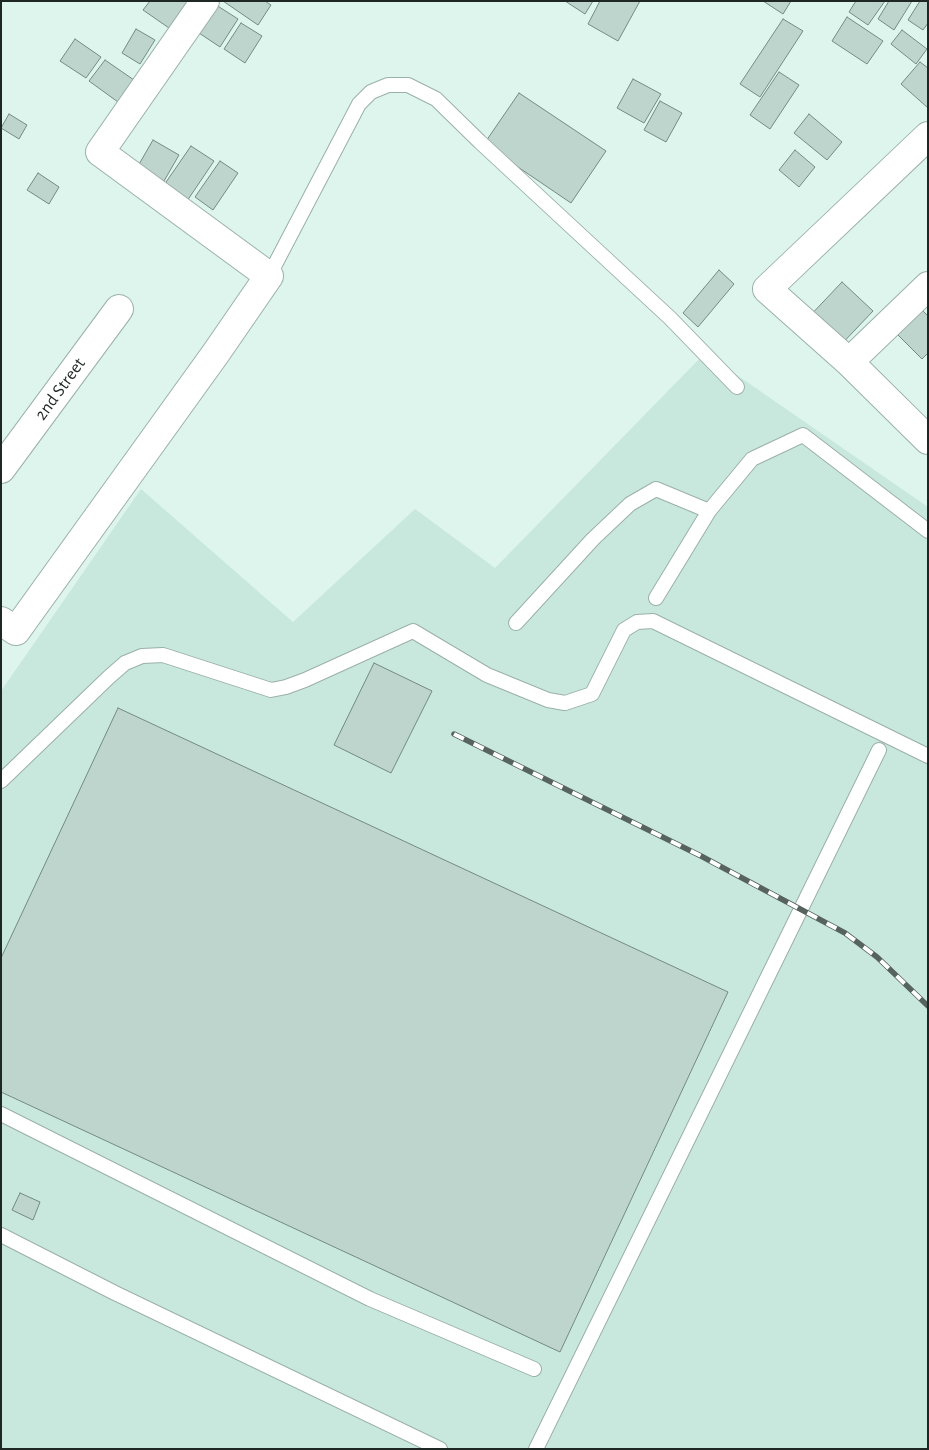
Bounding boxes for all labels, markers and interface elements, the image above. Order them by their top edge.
street label: 2nd Street [30,353,90,425]

